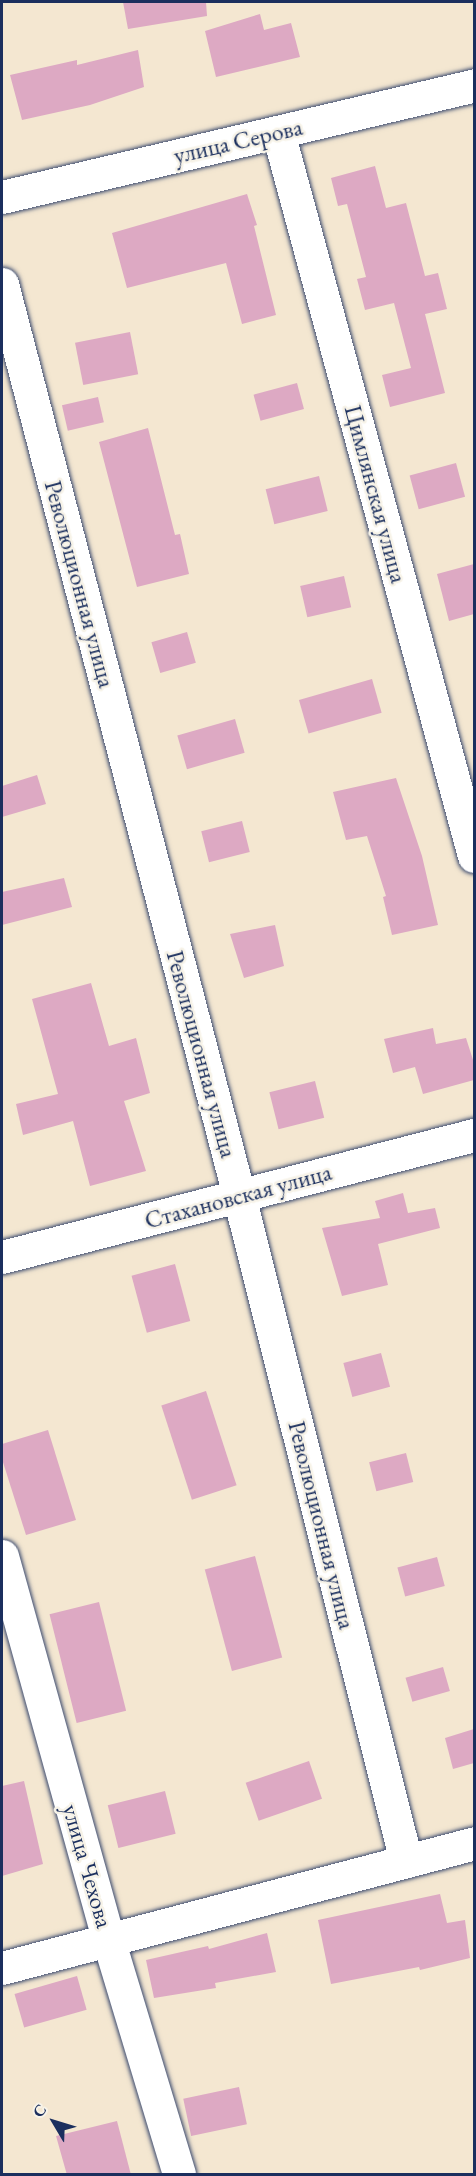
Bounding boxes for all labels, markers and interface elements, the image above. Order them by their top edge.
street label: улица Серова [171,112,305,170]
street label: Цимлянская улица [338,402,414,586]
street label: Революционная улица [38,477,122,691]
street label: Революционная улица [160,947,244,1161]
street label: Стахановская улица [141,1157,335,1235]
street label: Революционная улица [282,1418,362,1632]
street label: улица Чехова [57,1801,119,1931]
north arrow [24,2092,84,2152]
text: С [28,2100,51,2122]

